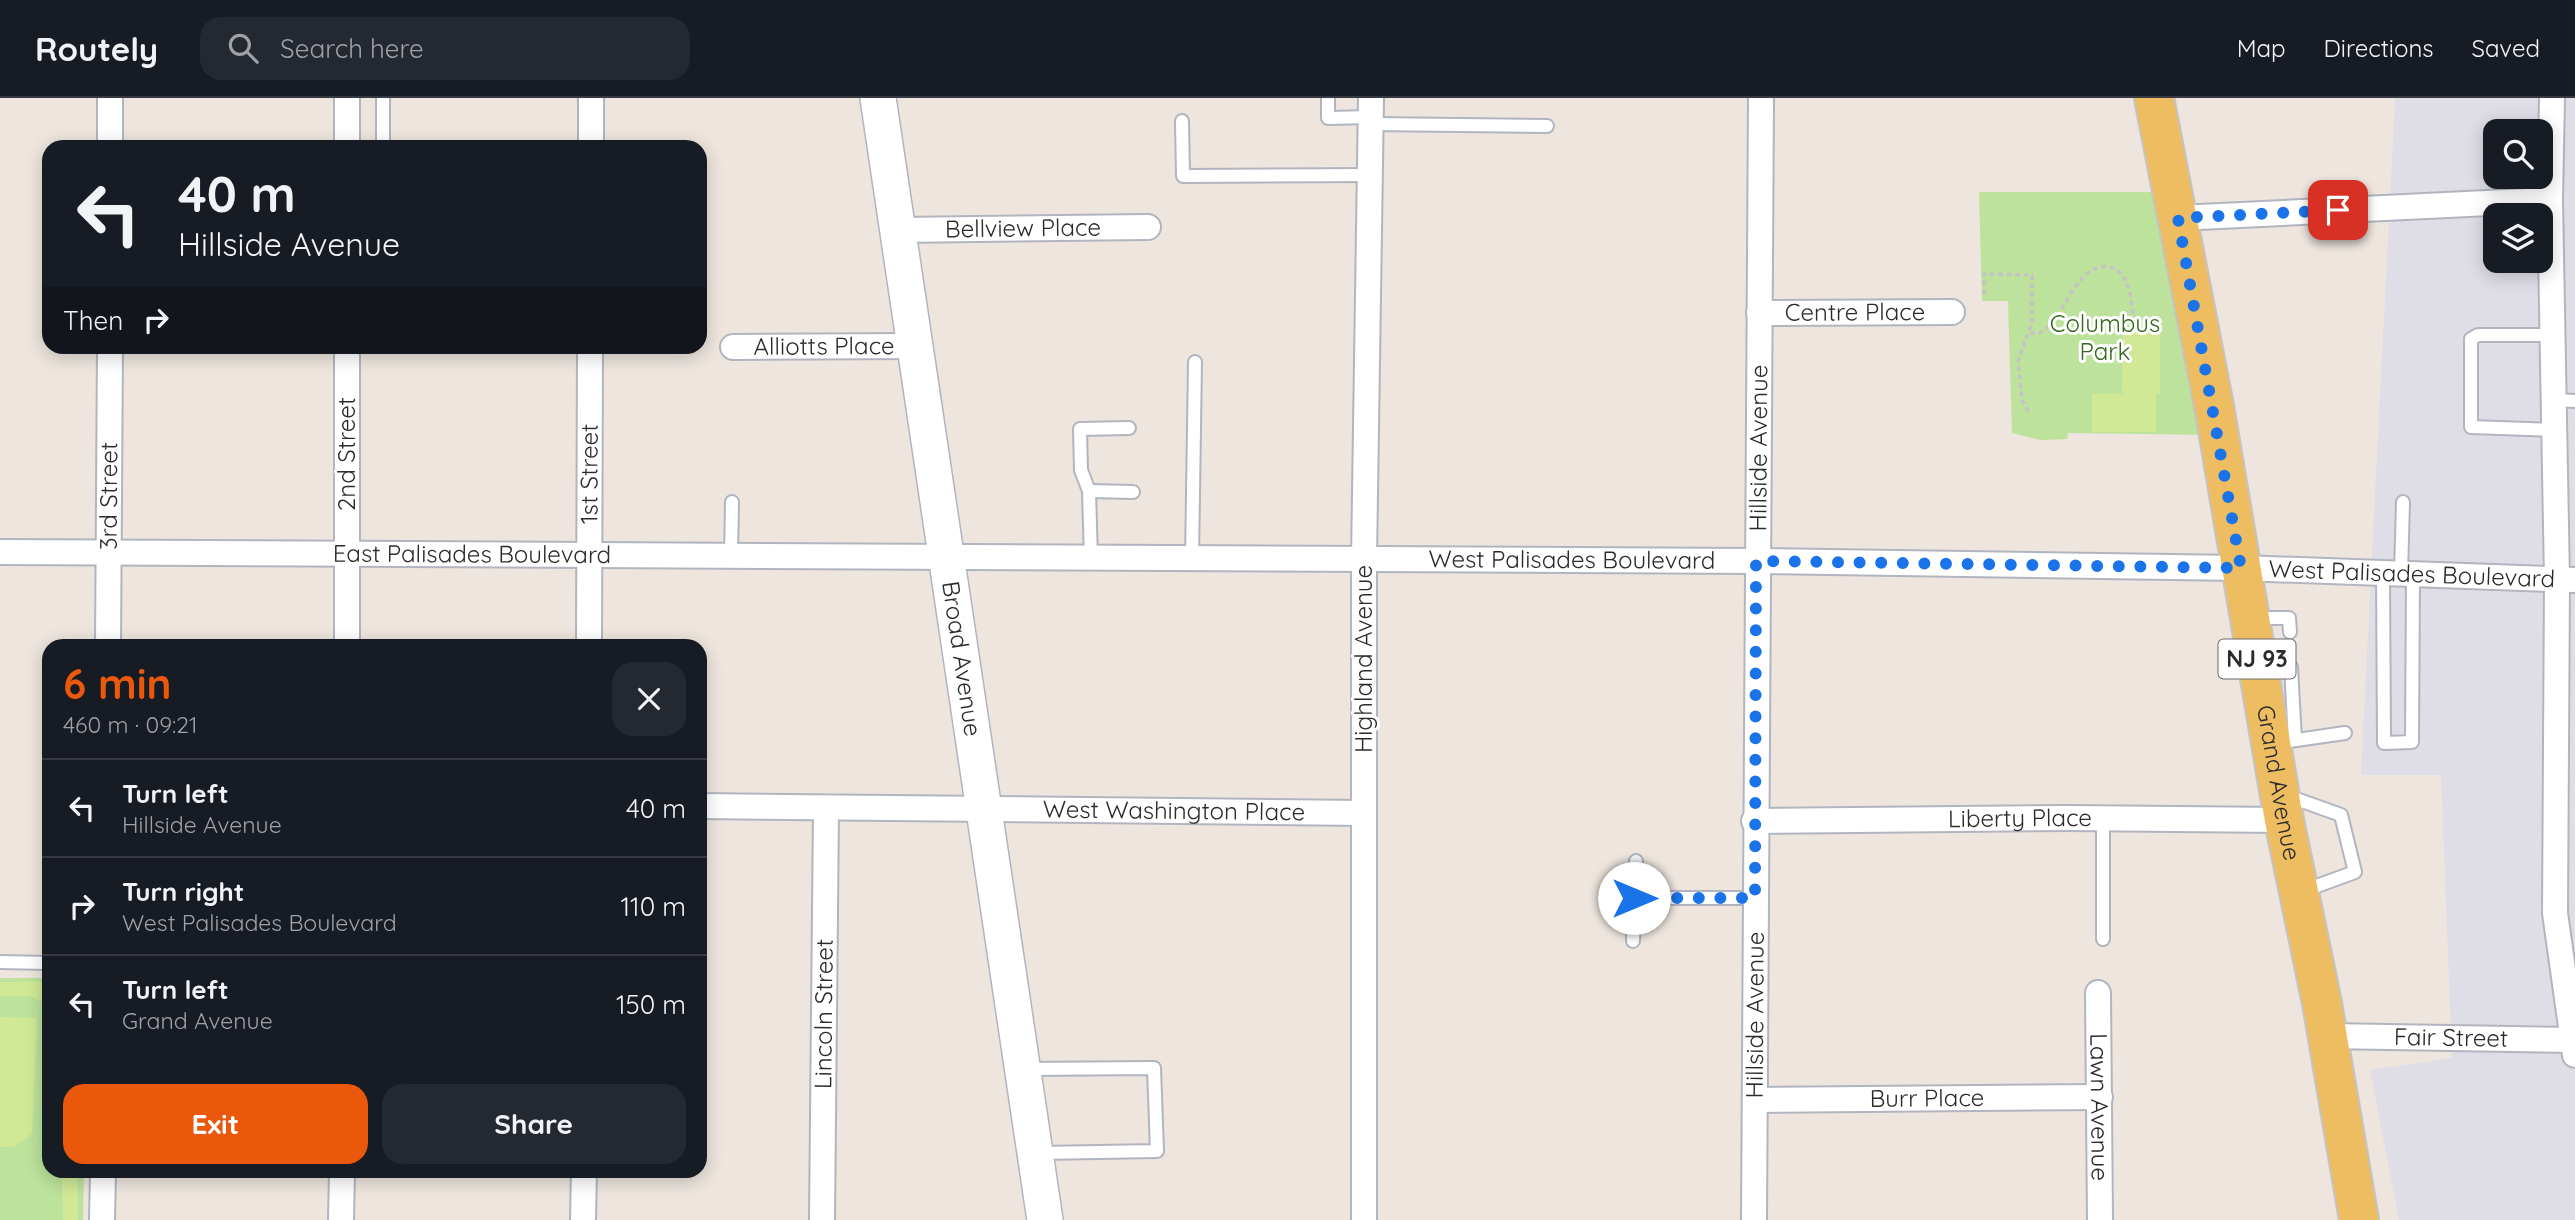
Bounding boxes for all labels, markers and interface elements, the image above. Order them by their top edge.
search box [200,17,690,80]
text: Routely [35,28,158,69]
icon: search [224,29,262,67]
text: Search here [280,32,424,65]
text: Map [2237,33,2286,63]
text: Directions [2324,33,2434,63]
text: Saved [2472,33,2540,63]
map controls [2483,119,2553,273]
button: search [2483,119,2553,189]
text: 40 m [178,163,296,224]
icon: left [63,168,154,259]
pin [2308,180,2368,240]
icon: arrive [2319,191,2357,229]
button: layers [2483,203,2553,273]
street label: Bellview Place [945,212,1101,243]
text: Hillside Avenue [178,224,400,264]
street label: Centre Place [1785,296,1925,327]
icon: right [137,301,175,339]
text: Then [63,304,123,337]
park label: Columbus Park [2050,308,2160,366]
street label: Alliotts Place [753,330,895,361]
street label: Hillside Avenue [1742,365,1773,531]
street label: 2nd Street [331,397,361,511]
street label: 1st Street [573,424,604,524]
street label: 3rd Street [93,442,123,550]
street label: East Palisades Boulevard [333,538,611,569]
street label: West Palisades Boulevard [1429,543,1715,575]
street label: West Palisades Boulevard [2268,553,2556,593]
street label: Highland Avenue [1348,565,1378,753]
street label: Broad Avenue [936,579,989,738]
road number: NJ 93 [2218,639,2296,678]
text: 6 min [63,657,172,710]
button: close [612,662,686,736]
street label: Grand Avenue [2251,703,2308,863]
text: 460 m · 09:21 [63,710,198,739]
text: Turn left [122,777,229,810]
icon: left [63,789,101,827]
text: 40 m [626,792,686,825]
street label: West Washington Place [1043,794,1305,826]
street label: Liberty Place [1948,802,2092,833]
text: Hillside Avenue [122,810,282,839]
position arrow [1597,861,1671,935]
text: Turn right [122,875,244,908]
icon: right [63,887,101,925]
text: 110 m [620,890,686,923]
text: West Palisades Boulevard [122,908,397,937]
street label: Hillside Avenue [1739,932,1770,1098]
street label: Lincoln Street [807,939,839,1089]
text: Turn left [122,973,229,1006]
icon: left [63,985,101,1023]
text: 150 m [616,988,686,1021]
text: Grand Avenue [122,1006,273,1035]
street label: Fair Street [2394,1021,2508,1053]
street label: Lawn Avenue [2084,1033,2116,1181]
street label: Burr Place [1869,1082,1984,1113]
button: Exit [63,1084,368,1164]
button: Share [382,1084,686,1164]

